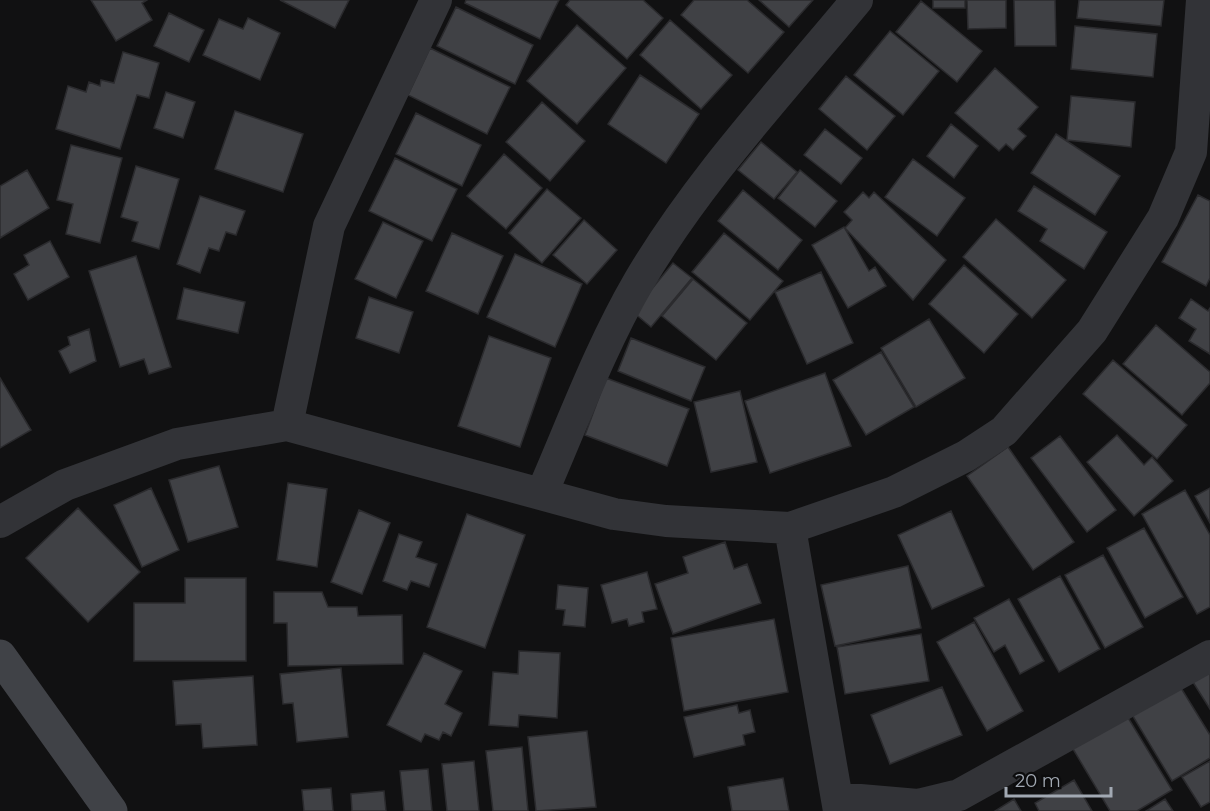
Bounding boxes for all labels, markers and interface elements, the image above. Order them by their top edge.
scale bar [1006,760,1111,798]
text: 20 m [1015,770,1061,792]

